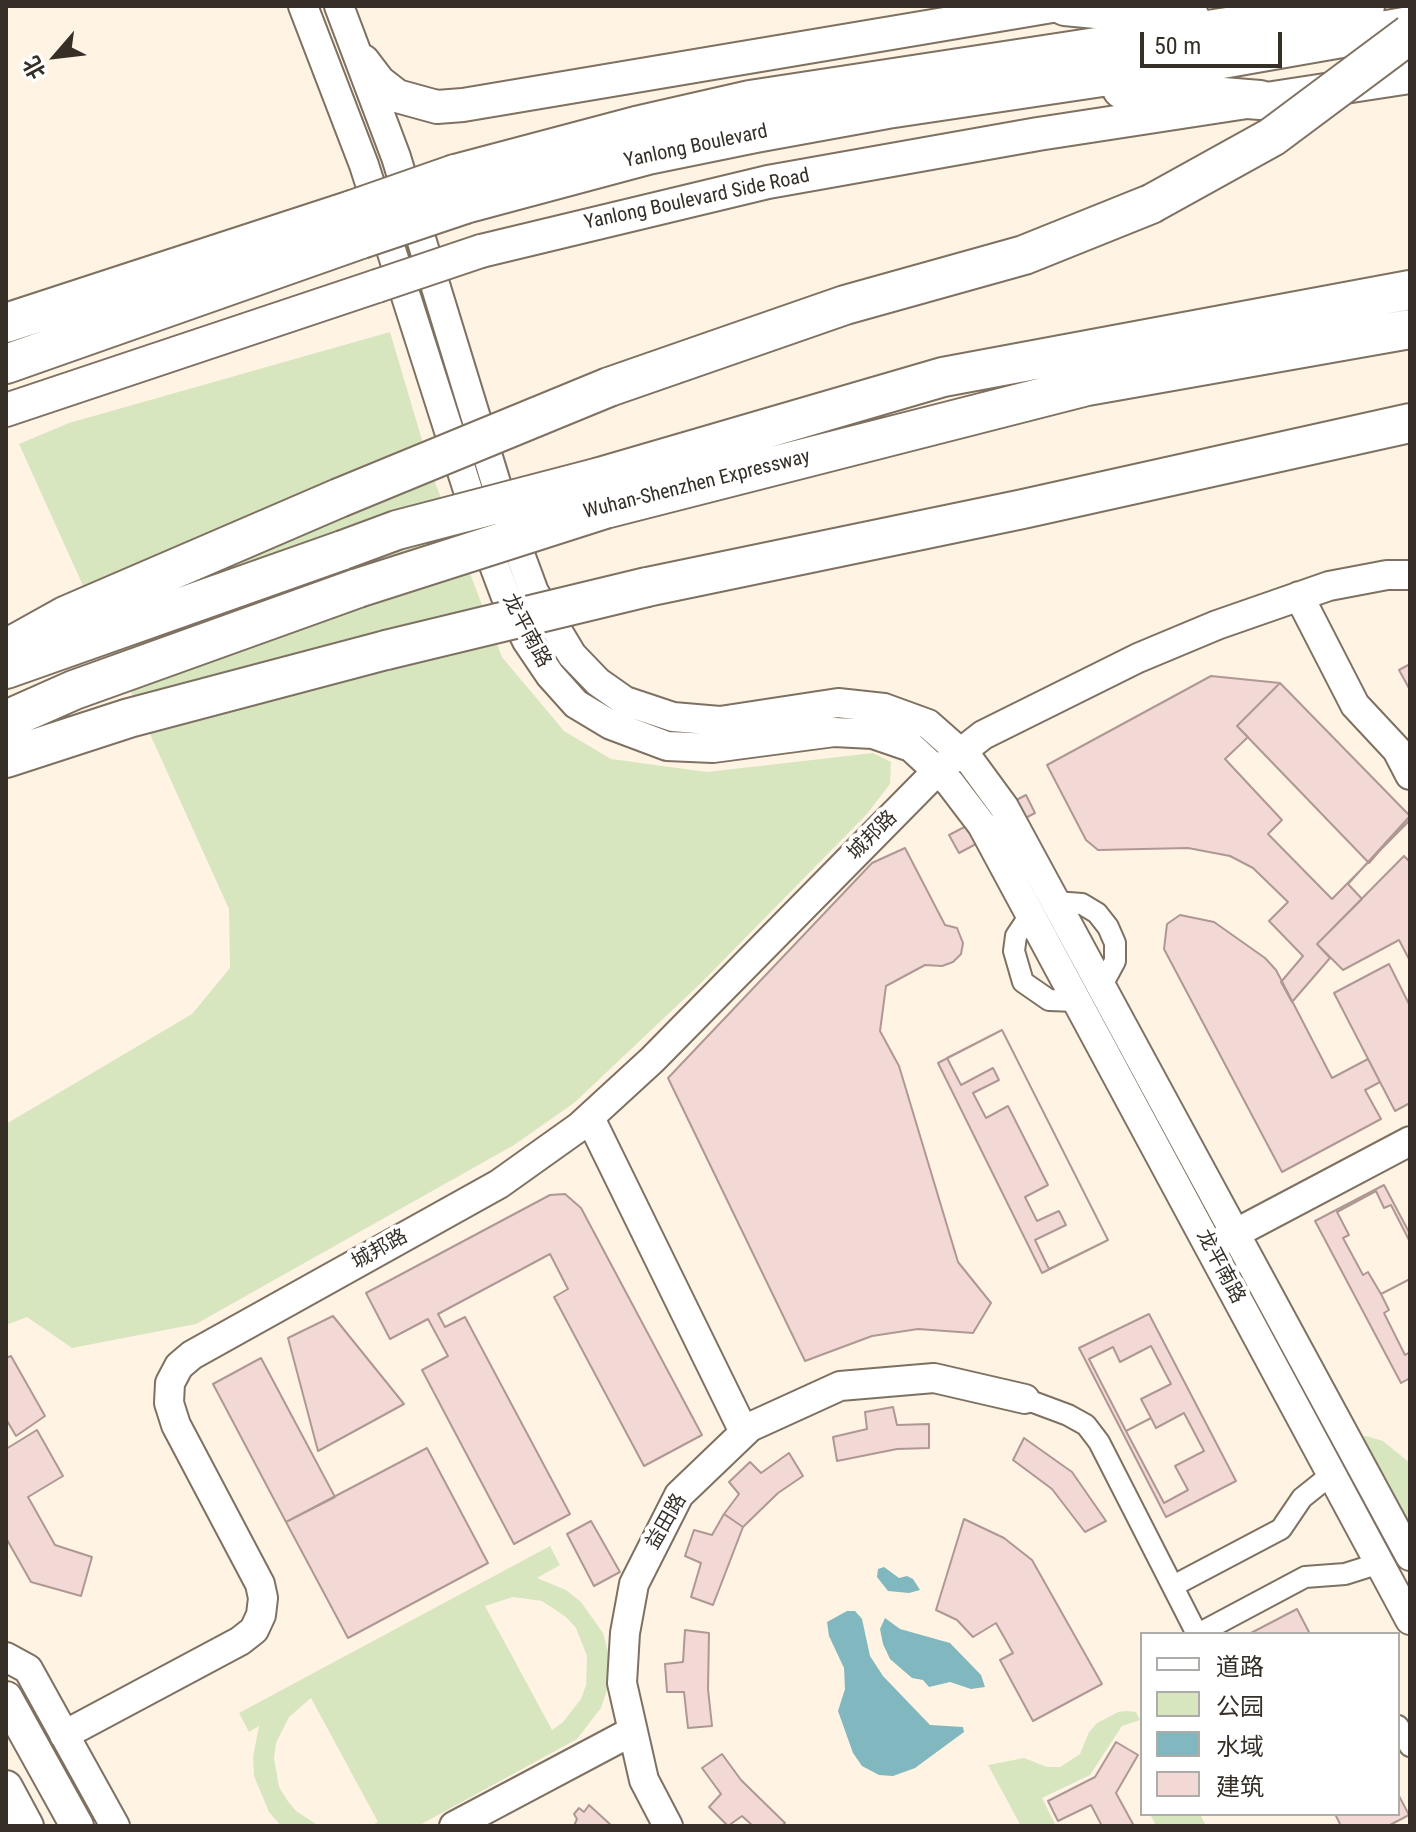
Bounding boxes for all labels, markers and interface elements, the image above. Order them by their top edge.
north arrow [16,16,96,96]
scale bar [1144,16,1286,66]
text: 50 m [1154,32,1201,60]
text: 北 [18,52,51,83]
street label: Yanlong Boulevard [622,120,770,174]
street label: Yanlong Boulevard Side Road [582,164,812,236]
street label: Wuhan-Shenzhen Expressway [581,445,813,525]
street label: 龙平南路 [497,590,555,672]
street label: 城邦路 [843,806,903,866]
street label: 城邦路 [348,1225,412,1275]
street label: 龙平南路 [1191,1226,1249,1308]
street label: 益田路 [642,1490,692,1554]
legend [1140,1632,1400,1816]
text: 道路 [1216,1653,1264,1681]
text: 公园 [1216,1693,1264,1721]
text: 水域 [1216,1733,1264,1761]
text: 建筑 [1216,1773,1264,1801]

